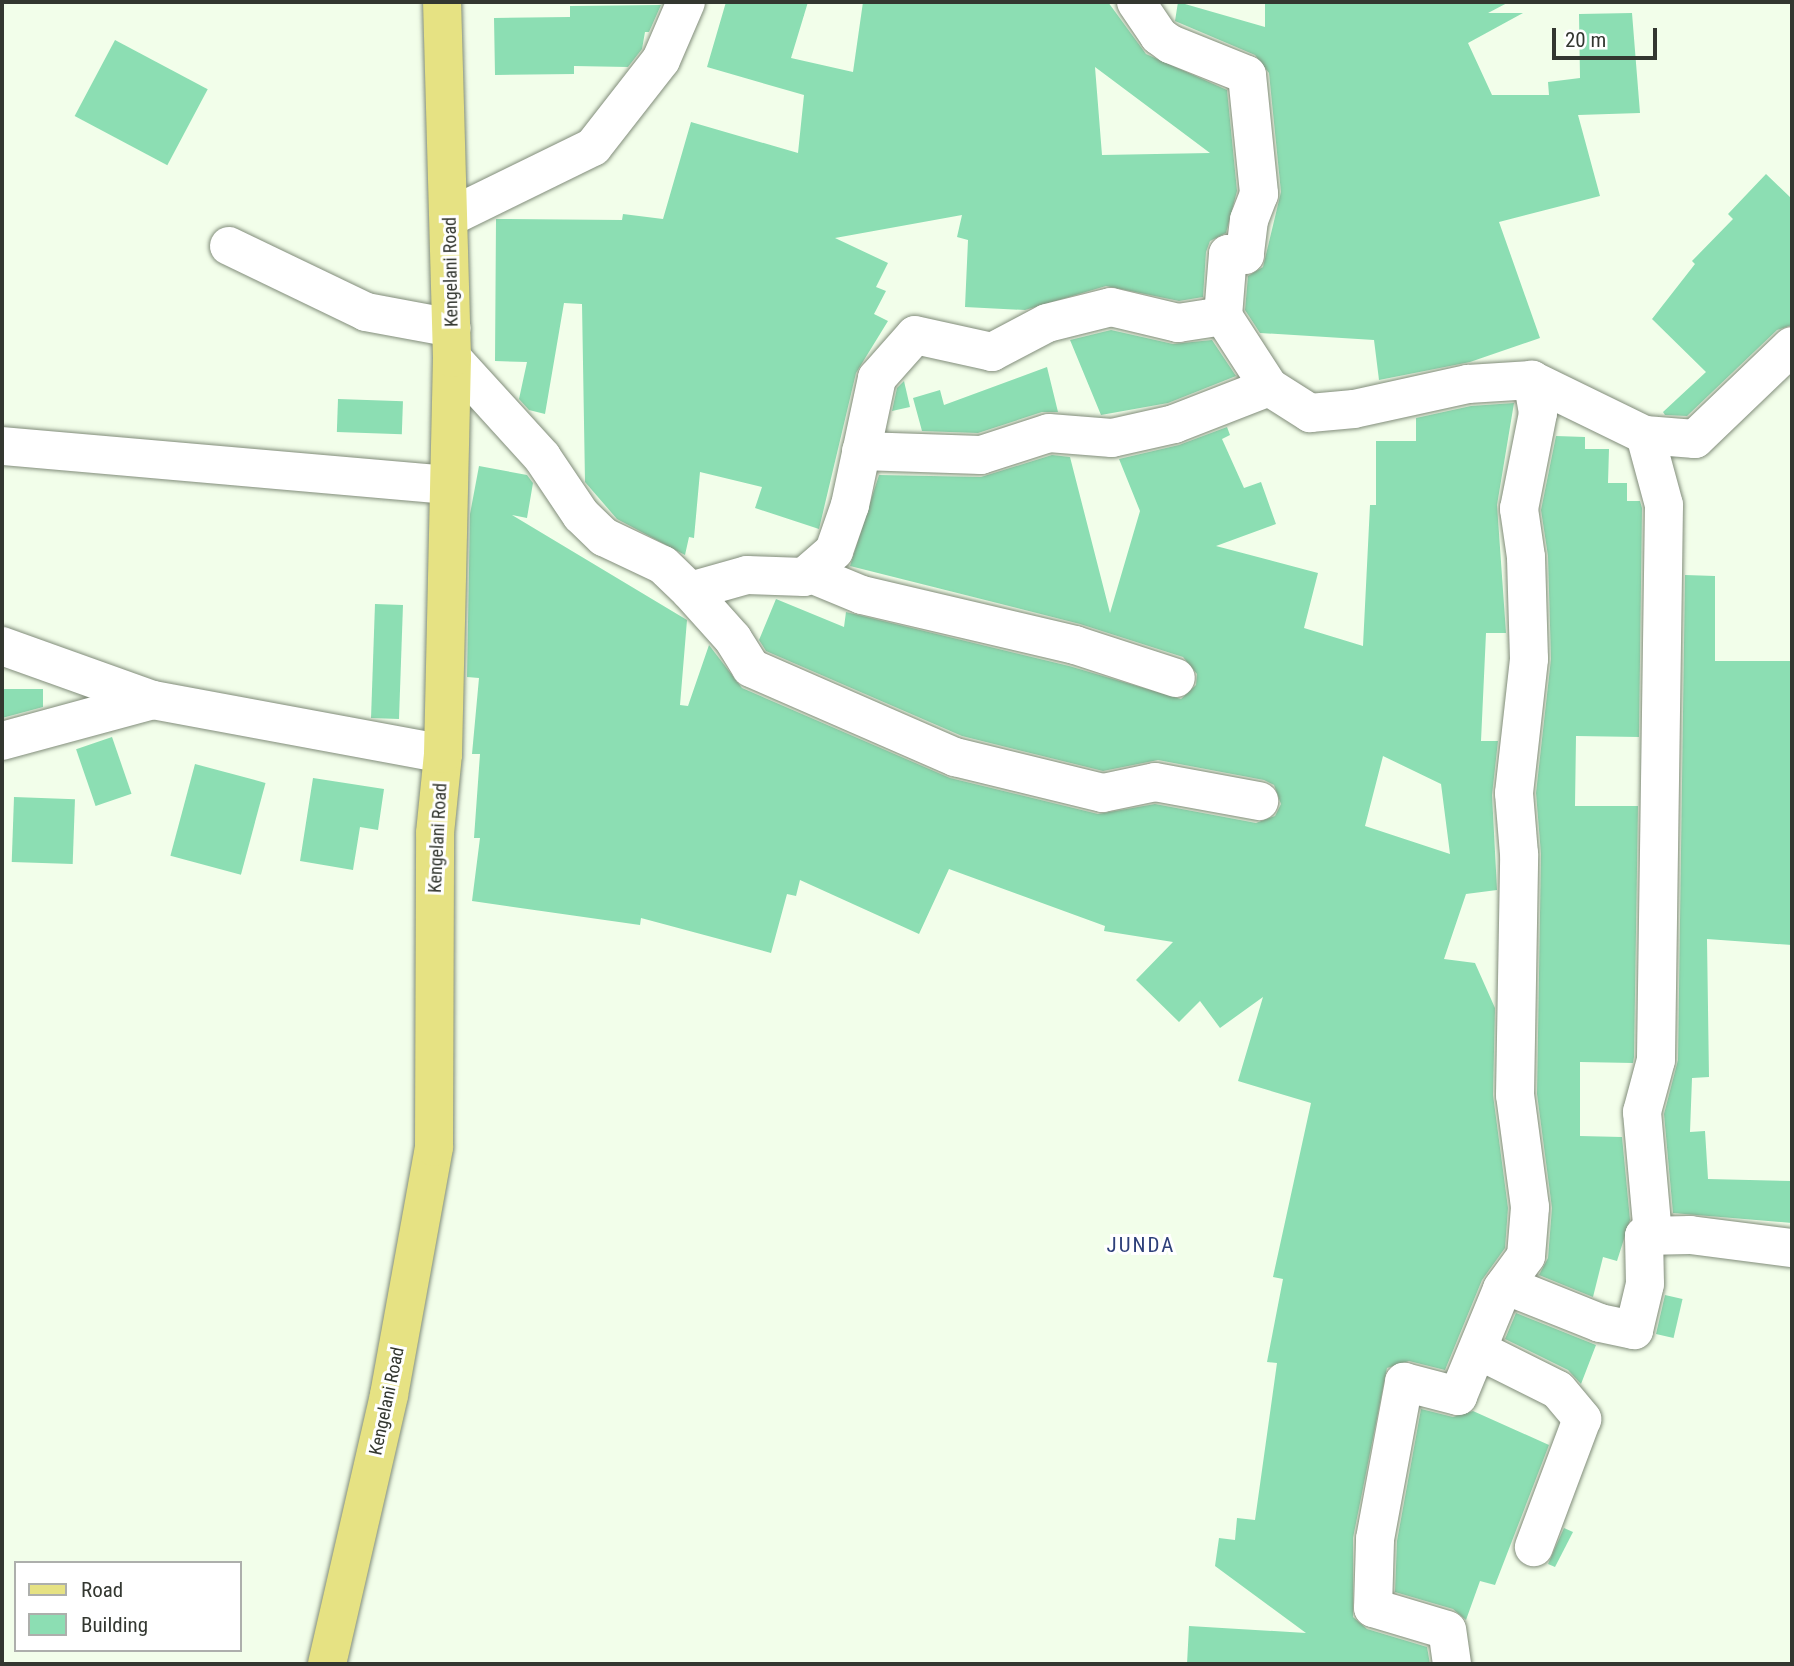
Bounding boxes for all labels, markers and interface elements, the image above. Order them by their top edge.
scale bar [1556,14,1661,58]
text: 20 m [1565,28,1606,52]
street label: Kengelani Road [439,217,463,327]
street label: Kengelani Road [424,783,452,893]
district label: JUNDA [1107,1232,1175,1258]
street label: Kengelani Road [365,1345,409,1457]
legend [14,1561,242,1652]
text: Road [81,1578,123,1602]
text: Building [81,1613,148,1637]

